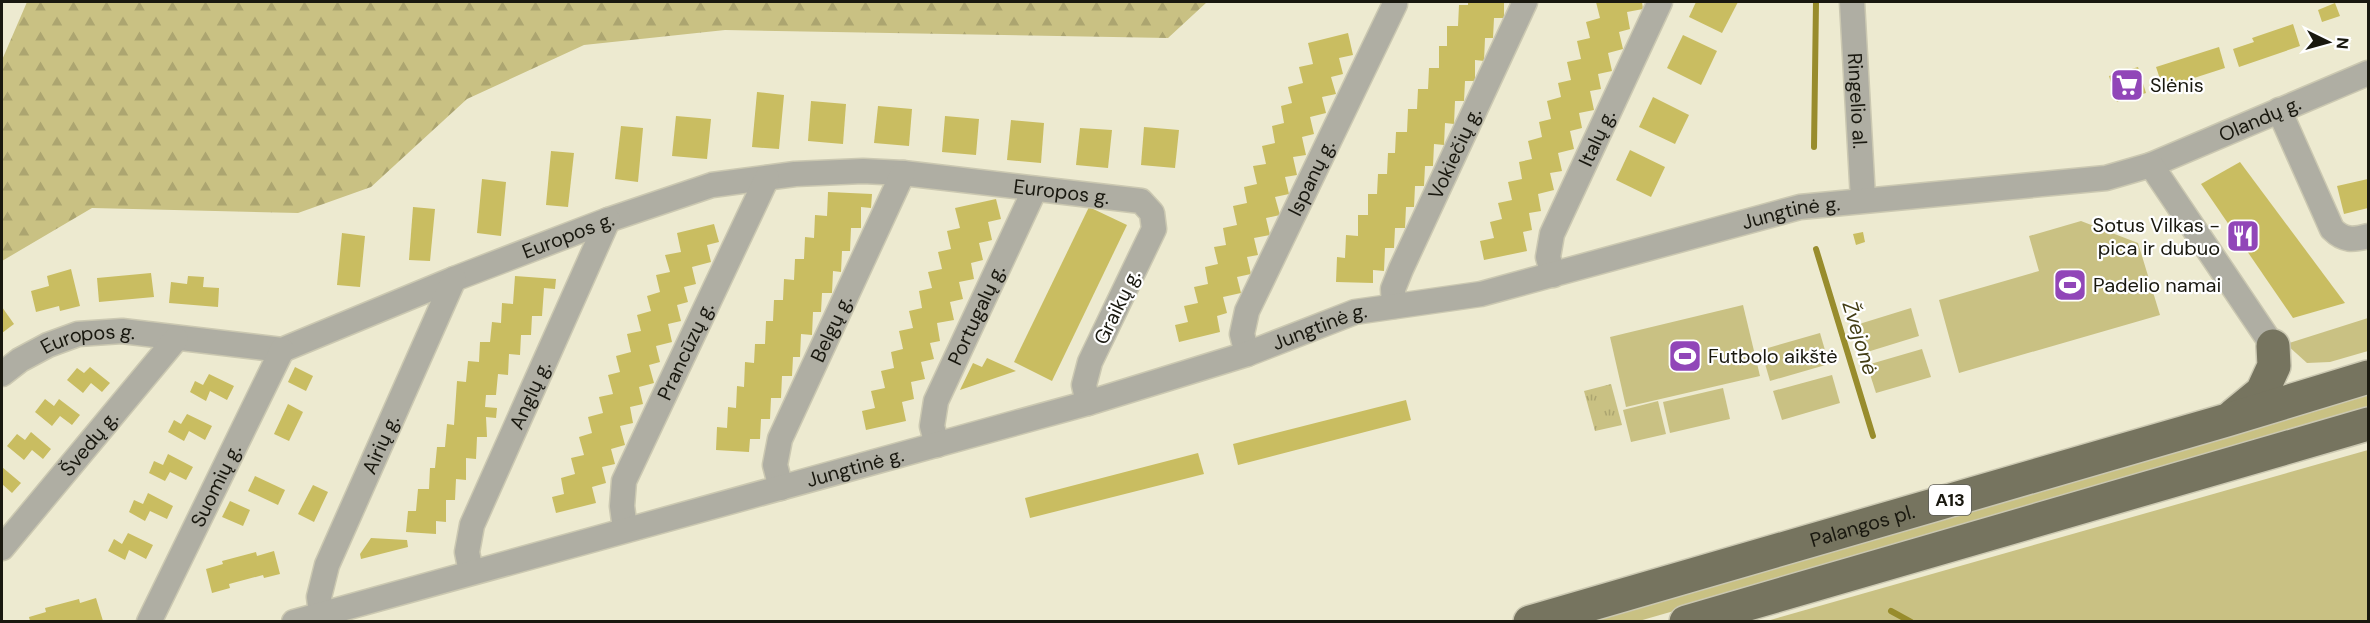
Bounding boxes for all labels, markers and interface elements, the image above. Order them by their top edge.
north arrow [2298,12,2358,72]
text: N [2331,37,2353,50]
street label: Ringelio al. [1842,52,1873,150]
supermarket icon: Slėnis [2109,67,2145,103]
place label: Slėnis [2150,72,2204,98]
street label: Olandų g. [2215,90,2305,148]
street label: Vokiečių g. [1422,103,1487,204]
street label: Italų g. [1572,105,1621,171]
street label: Ispanų g. [1282,135,1341,220]
street label: Europos g. [1012,173,1111,210]
street label: Jungtinė g. [1739,190,1841,235]
street label: Europos g. [518,206,617,265]
place label: Sotus Vilkas - pica ir dubuo [2093,212,2220,261]
restaurant icon: Sotus Vilkas - pica ir dubuo [2225,218,2261,254]
street label: Portugalų g. [942,260,1011,369]
street label: Graikų g. [1088,265,1146,349]
sports icon: Padelio namai [2052,267,2088,303]
place label: Padelio namai [2093,272,2221,298]
street label: Belgų g. [804,291,858,366]
street label: Jungtinė g. [1268,297,1369,356]
water label: Žvejonė [1835,297,1885,379]
street label: Prancūzų g. [651,298,720,404]
street label: Europos g. [36,318,137,360]
sports icon: Futbolo aikštė [1667,338,1703,374]
place label: Futbolo aikštė [1708,343,1838,369]
street label: Anglų g. [503,357,557,434]
street label: Švedų g. [54,405,124,482]
street label: Airių g. [356,411,405,478]
street label: Suomių g. [184,439,247,531]
street label: Jungtinė g. [803,441,907,493]
road number: A13 [1929,485,1971,515]
street label: Palangos pl. [1807,498,1918,553]

